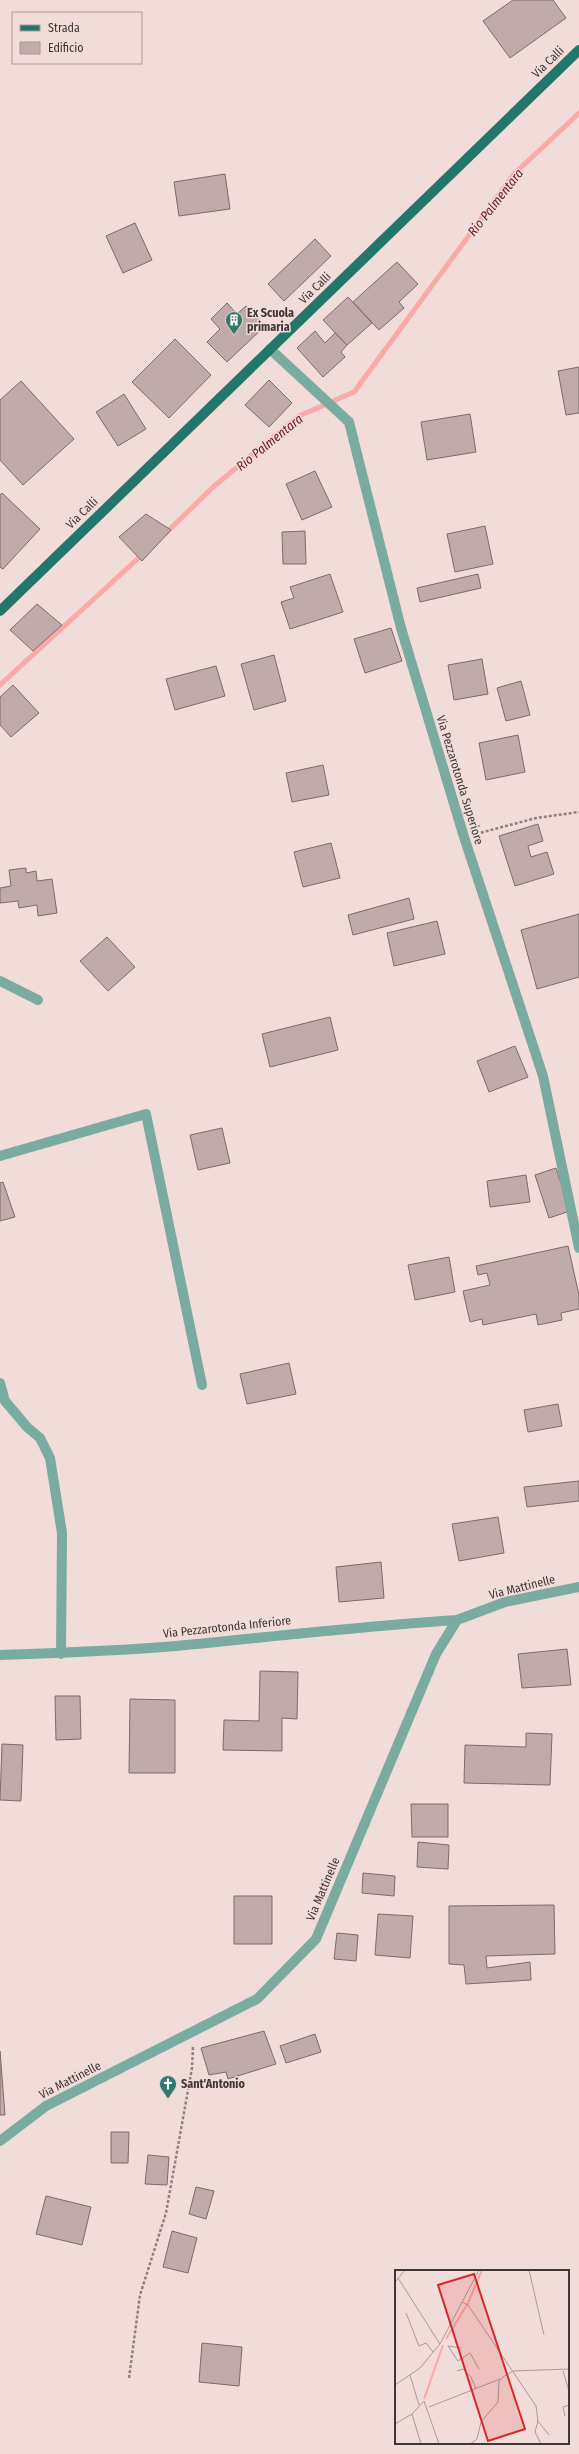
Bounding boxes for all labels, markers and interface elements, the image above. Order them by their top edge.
legend [12,12,142,64]
text: Strada [48,21,80,35]
text: Edificio [48,41,84,55]
street label: Via Calli [529,43,567,81]
water label: Rio Palmentara [465,166,526,239]
street label: Via Calli [296,269,334,307]
place label: Ex Scuola primaria [247,306,294,334]
building icon: Ex Scuola primaria [224,310,244,335]
water label: Rio Palmentara [233,411,306,474]
street label: Via Calli [63,494,101,532]
street label: Via Pezzarotonda Superiore [434,714,486,846]
street label: Via Mattinelle [488,1572,557,1602]
street label: Via Pezzarotonda Inferiore [162,1613,292,1641]
street label: Via Mattinelle [303,1855,343,1923]
street label: Via Mattinelle [37,2058,103,2102]
church icon: Sant'Antonio [158,2074,178,2099]
place label: Sant'Antonio [181,2077,245,2091]
inset map [395,2270,569,2444]

